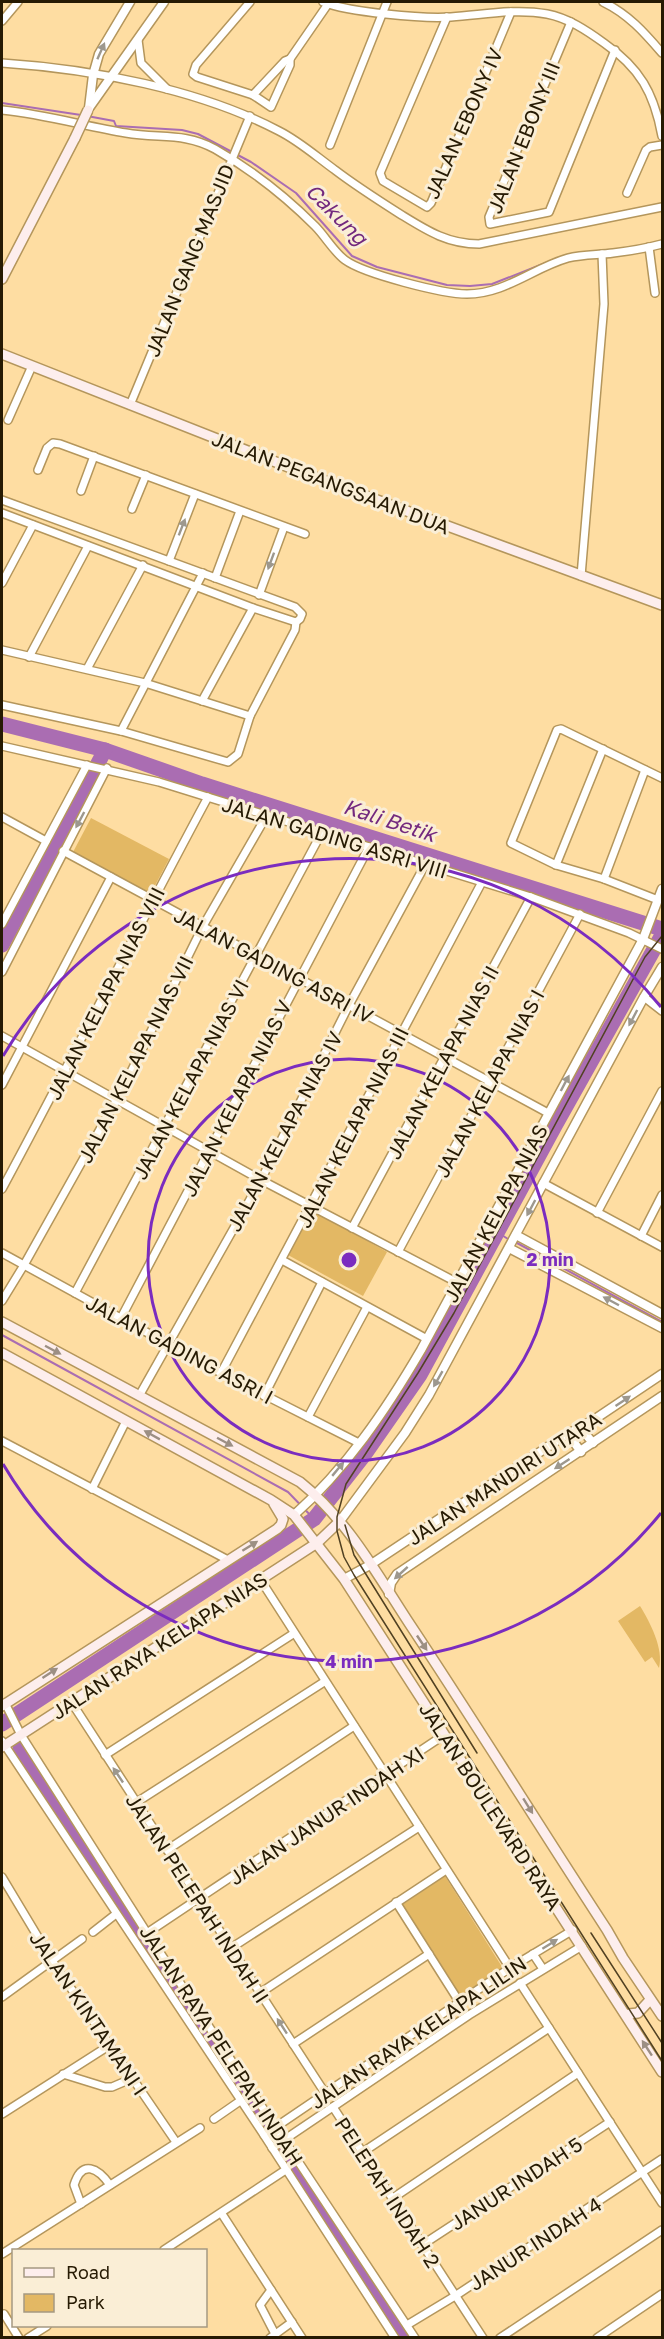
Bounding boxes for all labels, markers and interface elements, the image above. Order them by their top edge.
one-way arrow [97,43,106,60]
street label: JALAN EBONY IV [419,44,507,202]
street label: JALAN EBONY III [482,58,564,216]
street label: JALAN GANG MASJID [139,160,239,360]
water label: Cakung [301,178,375,252]
street label: JALAN PEGANGSAAN DUA [209,426,453,538]
one-way arrow [177,518,187,536]
one-way arrow [266,552,276,570]
street label: JALAN GADING ASRI VIII [219,791,451,883]
water label: Kali Betik [340,793,442,848]
one-way arrow [75,812,85,829]
street label: JALAN KELAPA NIAS VIII [41,883,169,1103]
street label: JALAN GADING ASRI IV [170,902,378,1028]
street label: JALAN KELAPA NIAS II [381,961,503,1163]
street label: JALAN KELAPA NIAS VII [127,975,253,1183]
street label: JALAN KELAPA NIAS I [429,985,549,1181]
street label: JALAN KELAPA NIAS VI [176,996,296,1200]
street label: JALAN KELAPA NIAS V [176,996,296,1200]
one-way arrow [628,1009,638,1026]
street label: JALAN KELAPA NIAS III [291,1023,413,1231]
street label: JALAN KELAPA NIAS IV [221,1027,347,1235]
one-way arrow [560,1074,570,1091]
street label: JALAN KELAPA NIAS [438,1120,552,1306]
one-way arrow [526,1199,535,1216]
text: 2 min [526,1248,574,1270]
centre of rings [339,1250,359,1270]
street label: JALAN GADING ASRI I [82,1289,278,1409]
one-way arrow [602,1296,619,1306]
one-way arrow [45,1345,62,1355]
one-way arrow [433,1371,443,1388]
one-way arrow [615,1395,631,1406]
street label: JALAN MANDIRI UTARA [403,1406,605,1550]
one-way arrow [143,1430,160,1440]
one-way arrow [217,1437,234,1447]
one-way arrow [554,1458,570,1469]
one-way arrow [331,1462,344,1477]
one-way arrow [242,1541,258,1552]
street label: JALAN RAYA KELAPA NIAS [47,1566,271,1724]
one-way arrow [394,1566,409,1579]
one-way arrow [416,1634,428,1650]
text: 4 min [325,1650,373,1672]
one-way arrow [42,1668,58,1679]
street label: JALAN BOULEVARD RAYA [415,1698,567,1914]
street label: JALAN JANUR INDAH XI [224,1741,428,1889]
one-way arrow [112,1767,124,1783]
street label: JALAN PELEPAH INDAH II [121,1789,275,2007]
one-way arrow [522,1798,533,1814]
street label: JALAN RAYA PELEPAH INDAH [135,1920,309,2170]
street label: JALAN KINTAMANI I [25,1927,153,2099]
one-way arrow [542,1938,558,1949]
street label: JALAN RAYA KELAPA LILIN [305,1951,531,2113]
one-way arrow [276,2019,288,2035]
one-way arrow [641,2040,653,2056]
street label: PELEPAH INDAH 2 [330,2112,446,2272]
street label: JANUR INDAH 5 [445,2131,587,2235]
street label: JANUR INDAH 4 [464,2191,606,2295]
legend [12,2249,207,2327]
text: Road [66,2261,110,2283]
text: Park [66,2291,105,2313]

